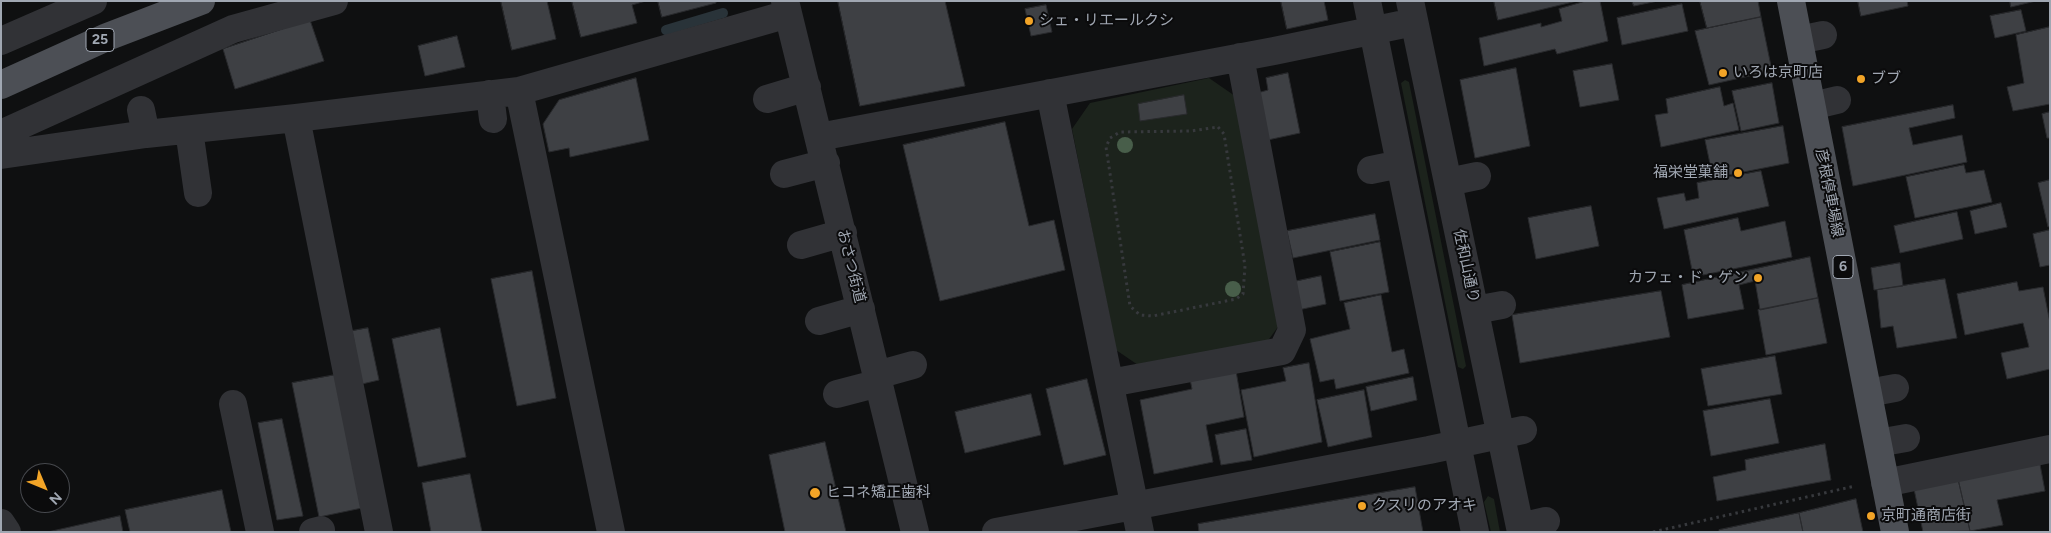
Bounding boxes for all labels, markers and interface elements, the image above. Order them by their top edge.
place label: シェ・リエールクシ [1039,12,1174,30]
marker: シェ・リエールクシ [1023,15,1035,27]
road number: 25 [86,28,114,52]
place label: いろは京町店 [1733,64,1823,82]
marker: いろは京町店 [1717,67,1729,79]
place label: ブブ [1871,70,1901,88]
marker: ブブ [1855,73,1867,85]
street label: 彦根停車場線 [1812,147,1846,239]
place label: 福栄堂菓舗 [1653,164,1728,182]
marker: 福栄堂菓舗 [1732,167,1744,179]
street label: おさつ街道 [833,227,869,305]
street label: 佐和山通り [1449,227,1483,305]
road number: 6 [1833,256,1853,278]
place label: カフェ・ド・ゲン [1628,269,1748,287]
marker: カフェ・ド・ゲン [1752,272,1764,284]
north arrow [20,463,70,513]
place label: ヒコネ矯正歯科 [826,484,931,502]
marker: ヒコネ矯正歯科 [808,486,822,500]
text: N [45,488,65,508]
place label: クスリのアオキ [1372,497,1477,515]
marker: クスリのアオキ [1356,500,1368,512]
place label: 京町通商店街 [1881,507,1971,525]
marker: 京町通商店街 [1865,510,1877,522]

